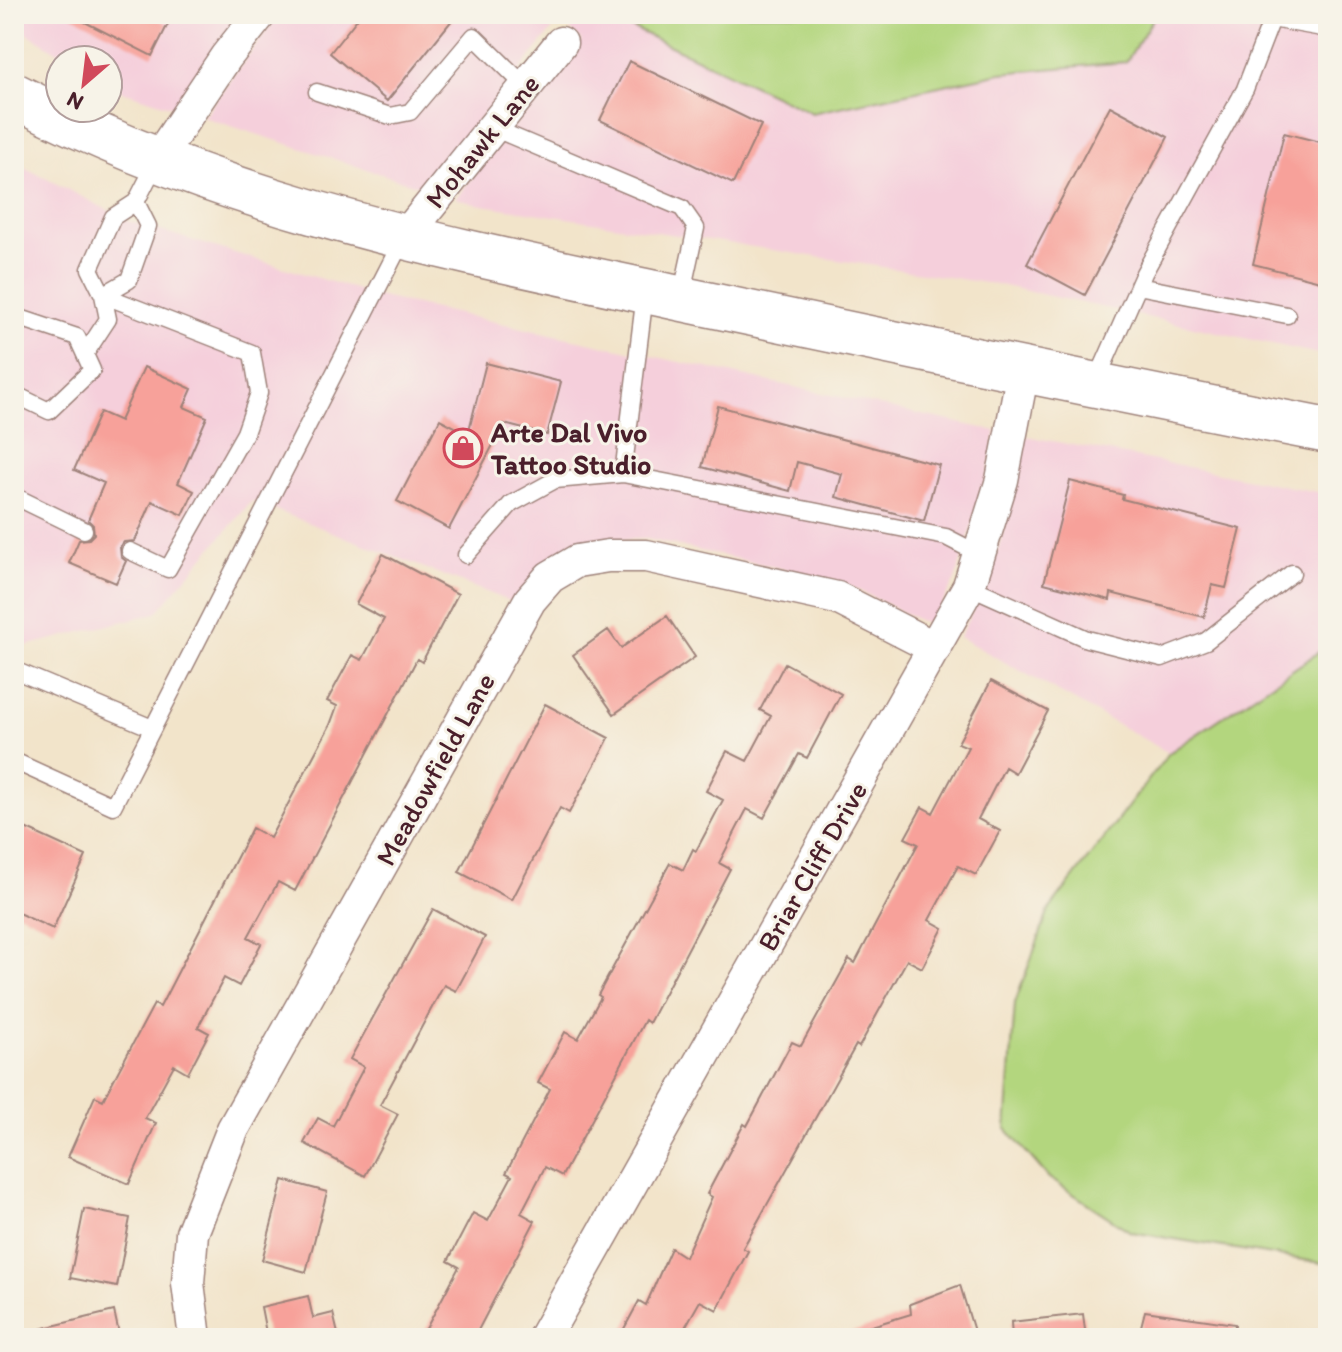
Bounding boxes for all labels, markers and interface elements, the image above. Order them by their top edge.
north arrow [44,44,124,124]
street label: Mohawk Lane [418,67,546,215]
text: N [62,86,88,117]
place label: Arte Dal Vivo Tattoo Studio [490,415,651,481]
shop icon: Arte Dal Vivo Tattoo Studio [442,427,484,469]
street label: Meadowfield Lane [368,667,502,871]
street label: Briar Cliff Drive [750,775,874,957]

